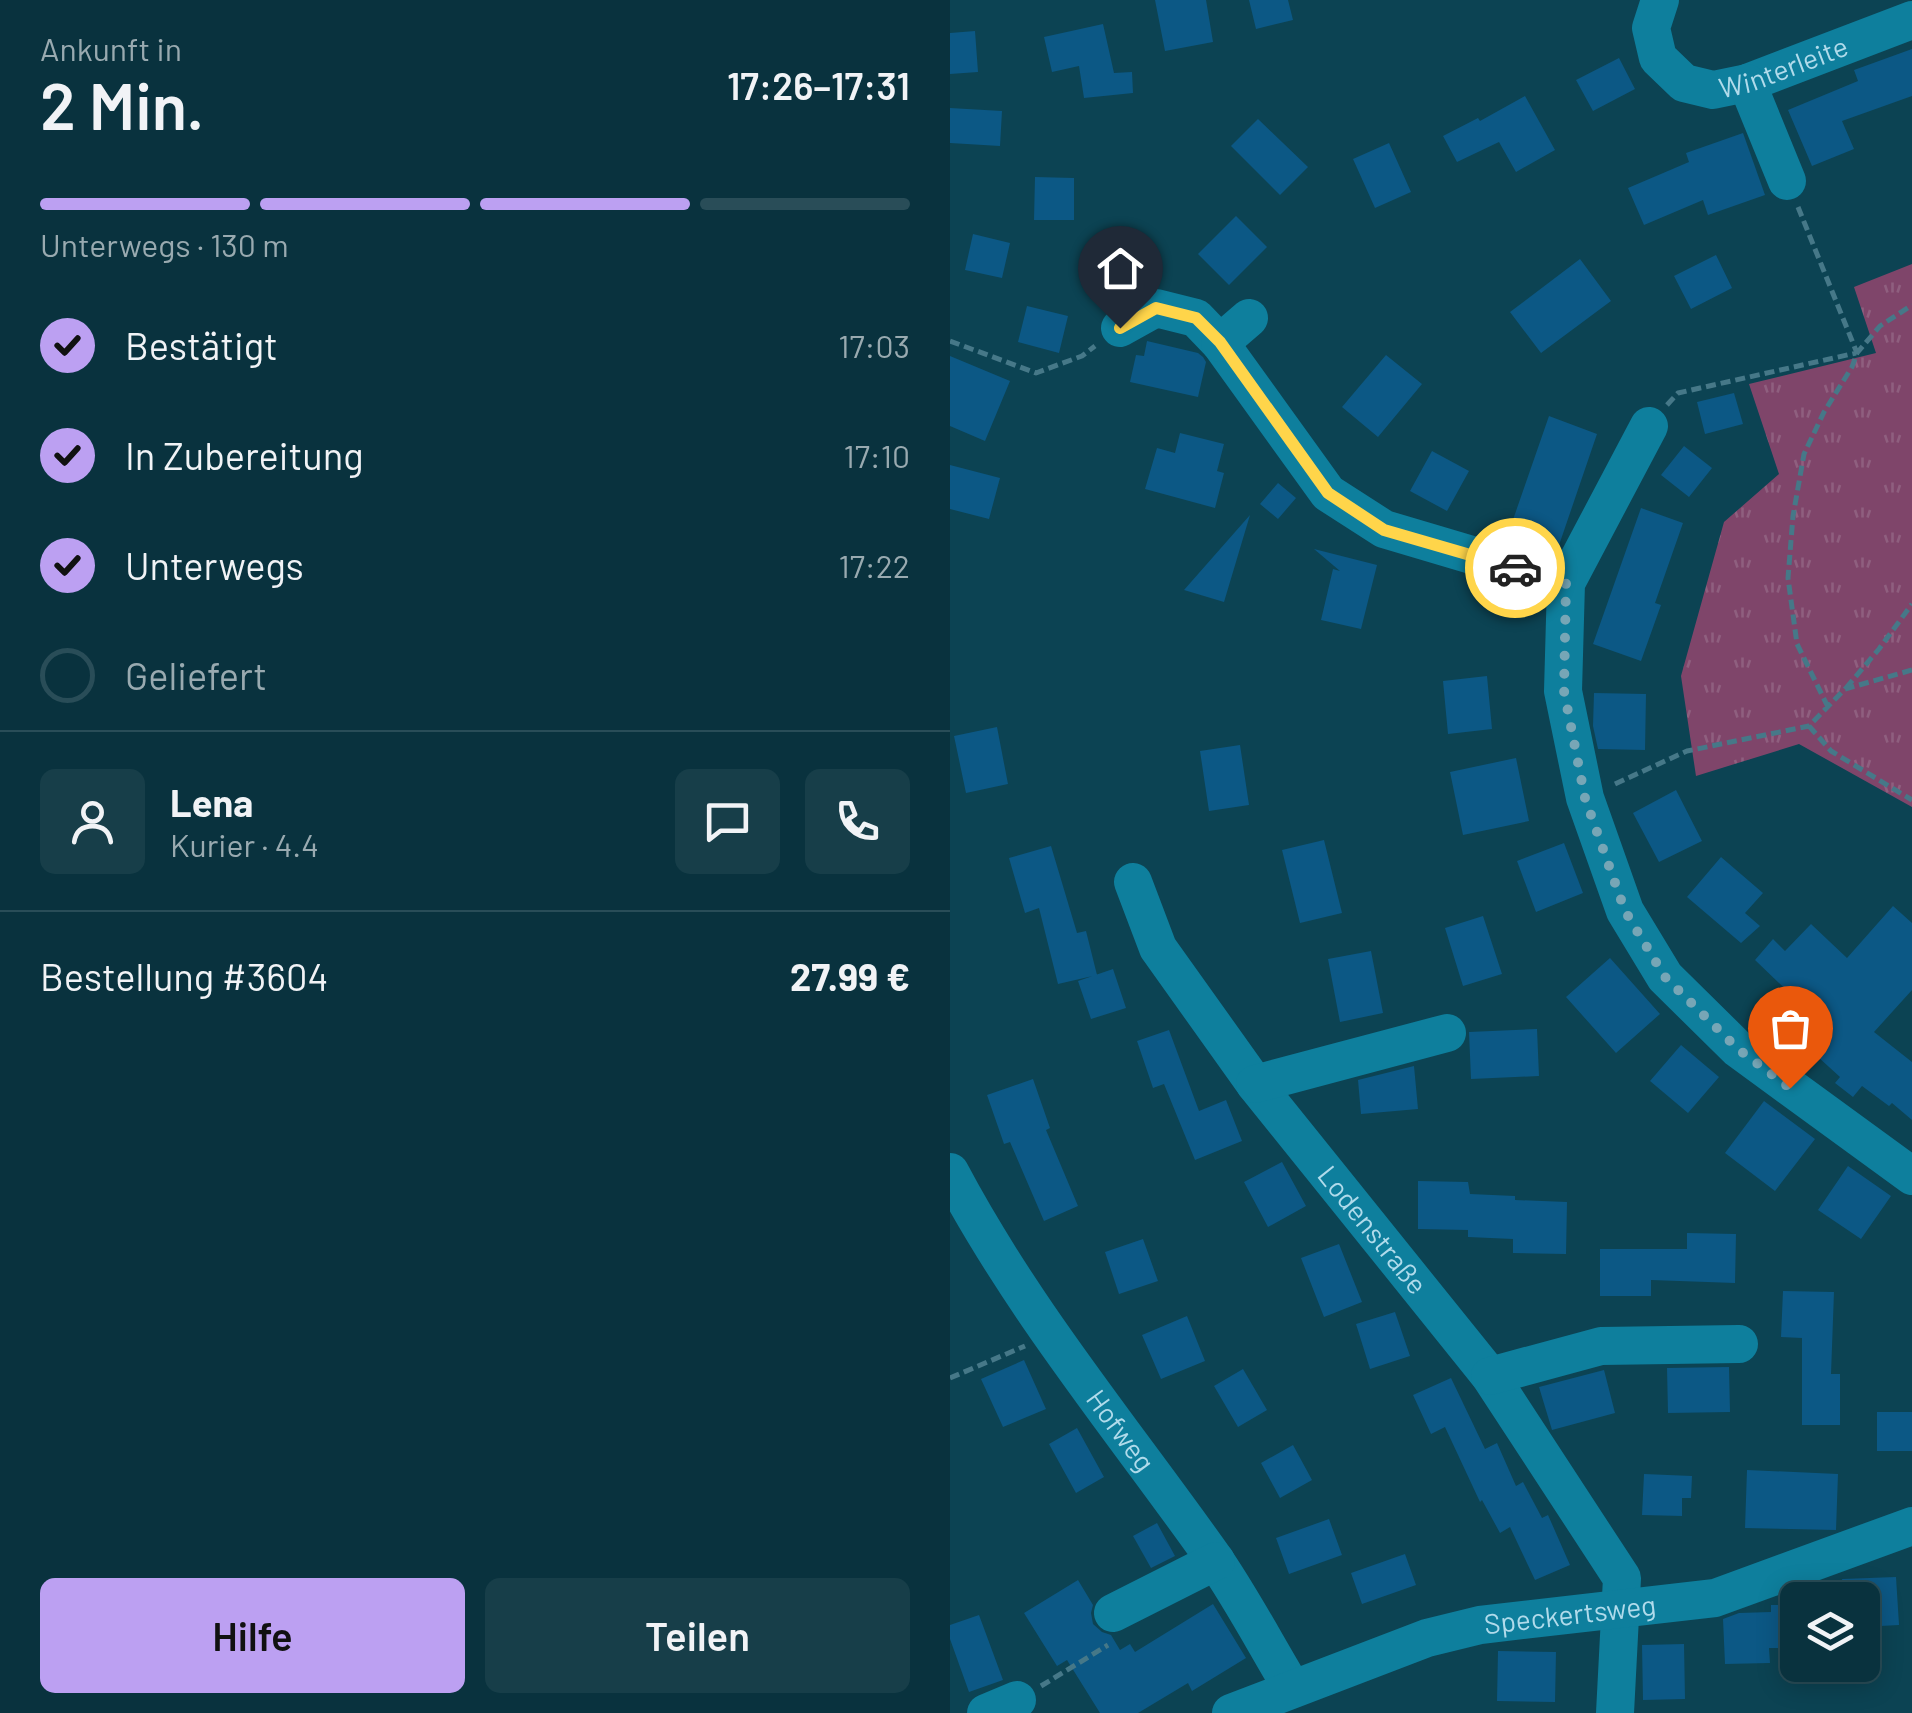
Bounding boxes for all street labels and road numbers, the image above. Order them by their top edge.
street label: Winterleite [1716,28,1852,104]
street label: Lodenstraße [1311,1158,1435,1300]
street label: Hofweg [1080,1382,1163,1477]
street label: Speckertsweg [1482,1587,1658,1640]

